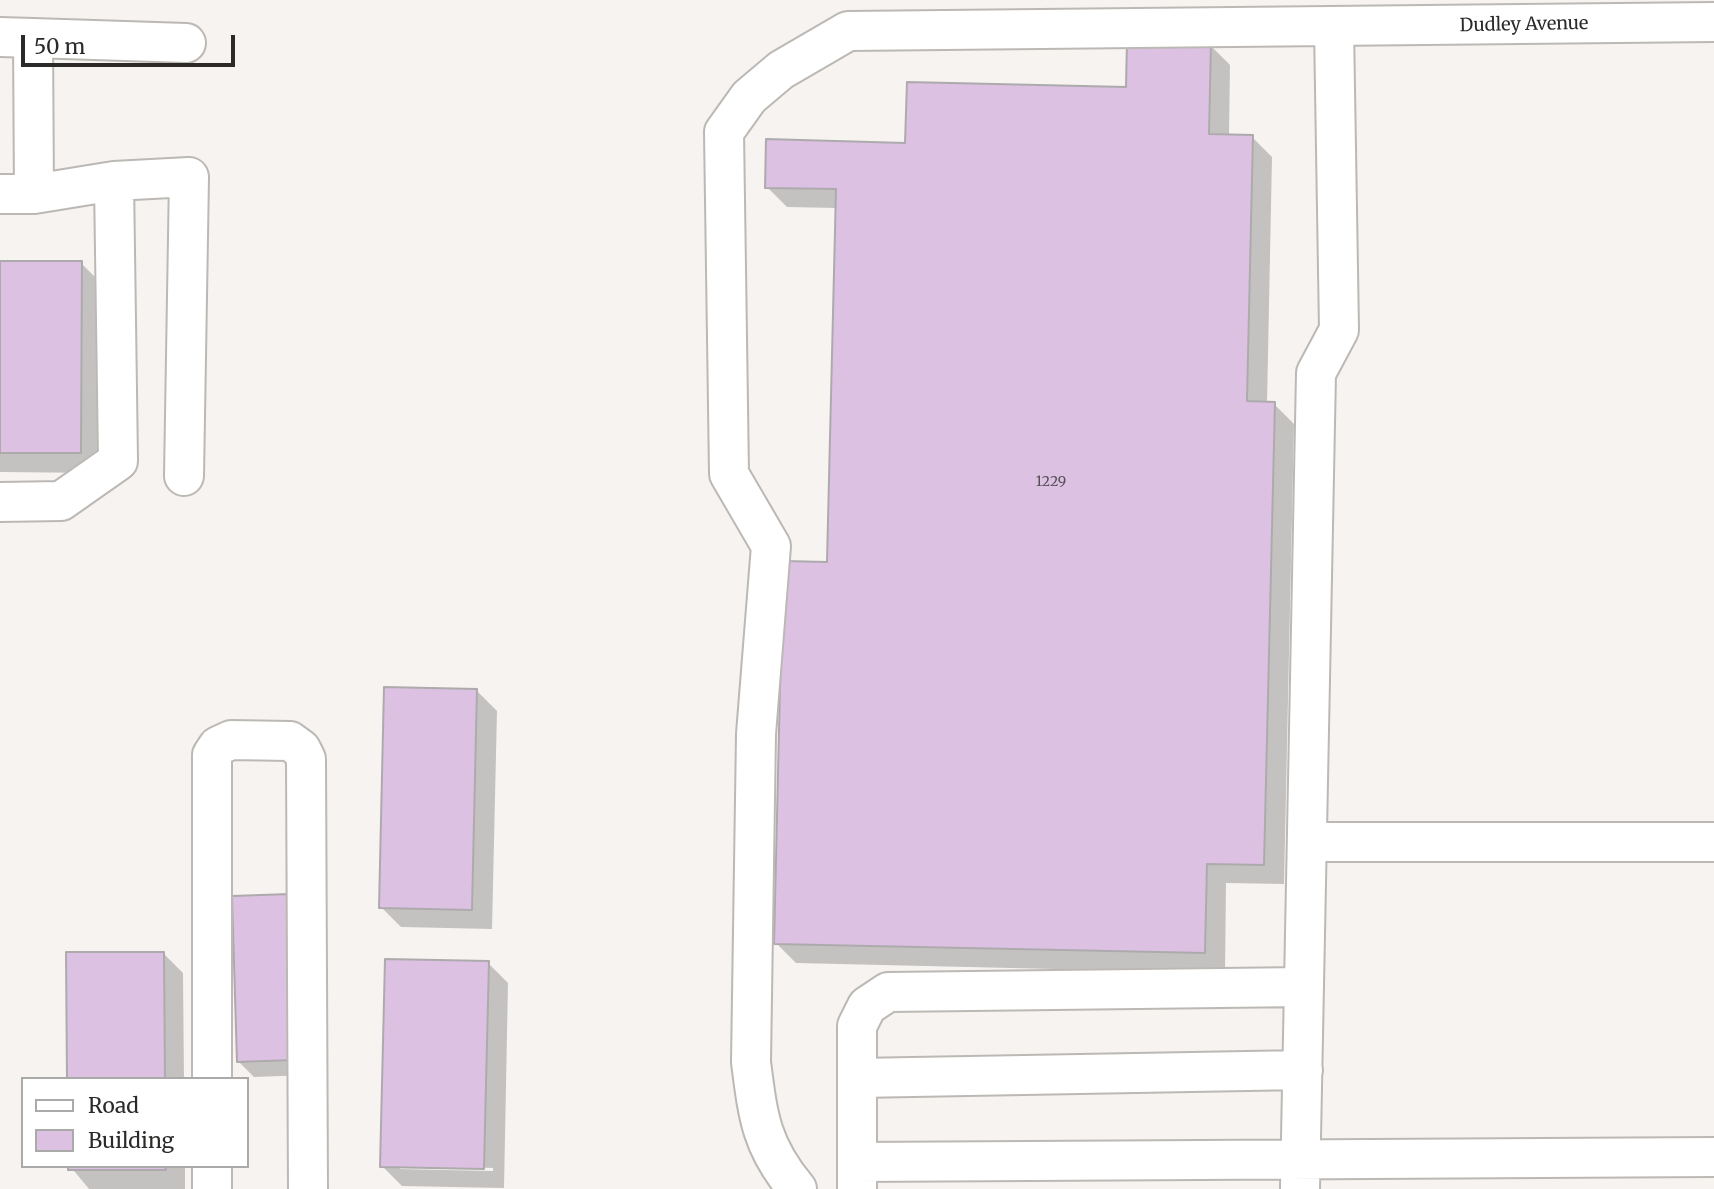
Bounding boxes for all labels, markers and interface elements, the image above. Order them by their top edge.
street label: Dudley Avenue [1459,13,1589,37]
scale bar [24,21,238,65]
text: 50 m [34,33,85,60]
house number: 1229 [1036,474,1066,490]
legend [21,1077,248,1168]
text: Road [88,1092,139,1119]
text: Building [88,1127,174,1154]

